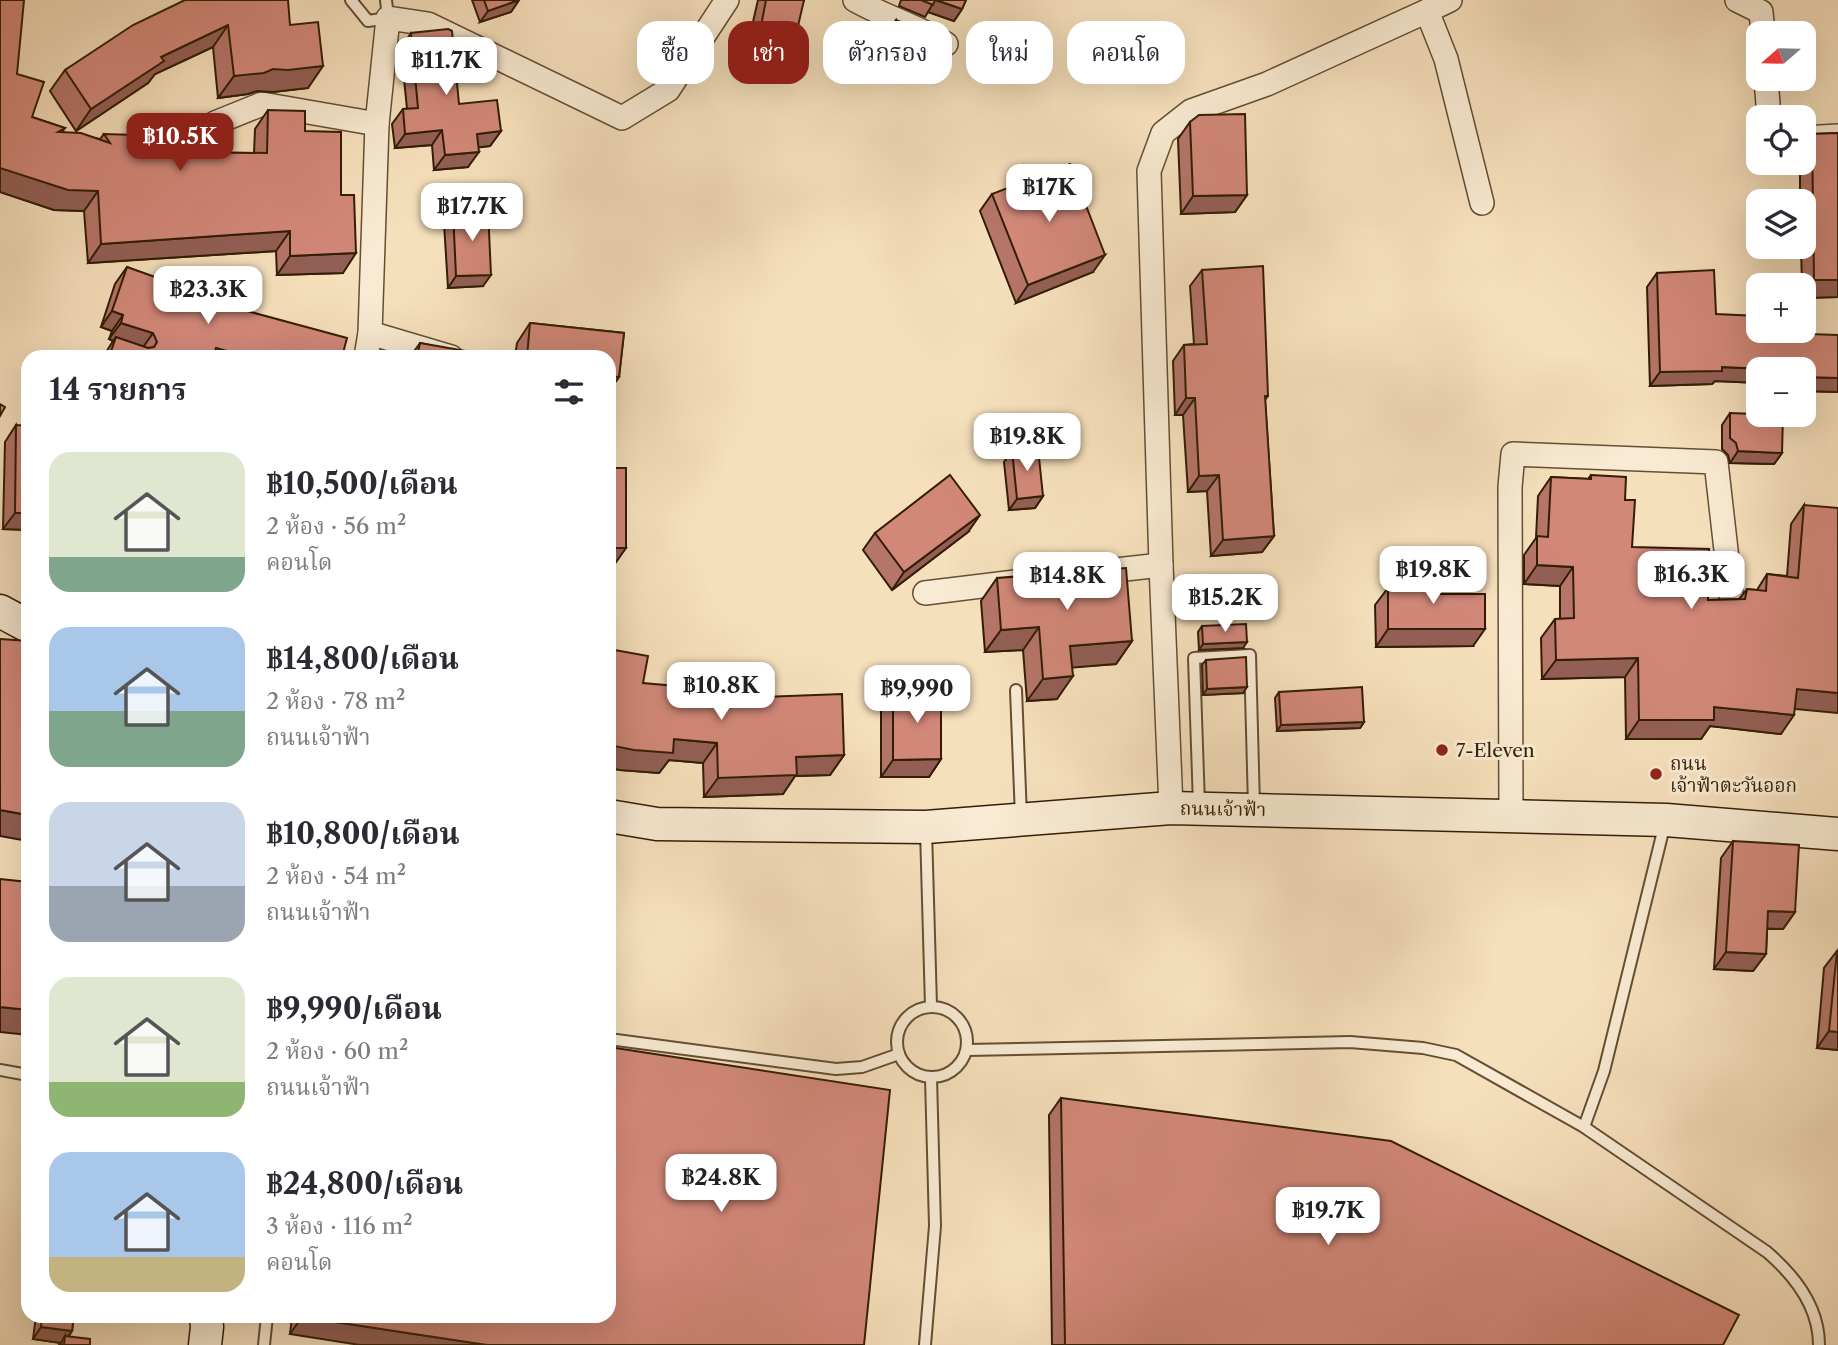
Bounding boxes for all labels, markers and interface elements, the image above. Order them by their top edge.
chip: ซื้อ [637,21,714,84]
chip: เช่า [728,21,809,84]
chip: ตัวกรอง [823,21,952,84]
chip: ใหม่ [966,21,1053,84]
chip: คอนโด [1067,21,1185,84]
north arrow [1746,21,1816,91]
map controls [1746,21,1816,427]
pin: ฿11.7K [389,38,503,97]
text: ฿11.7K [411,46,481,74]
button: locate [1746,105,1816,175]
pin: ฿10.5K [123,114,237,173]
text: ฿10.5K [143,122,217,150]
pin: ฿17K [1008,164,1090,224]
text: ฿17K [1022,173,1076,201]
pin: ฿17.7K [415,184,529,243]
button: layers [1746,189,1816,259]
text: ฿17.7K [437,192,507,220]
pin: ฿23.3K [151,266,265,326]
button: + [1746,273,1816,343]
text: ฿23.3K [169,275,247,303]
button: − [1746,357,1816,427]
text: 14 รายการ [49,371,187,408]
icon: filters [550,373,588,411]
pin: ฿19.8K [970,414,1084,473]
text: ฿19.8K [990,422,1064,450]
text: ฿10,500/เดือน [266,465,458,502]
icon: home [105,480,189,564]
text: 2 ห้อง · 56 m² [266,512,406,540]
pin: ฿19.8K [1376,546,1490,606]
text: คอนโด [266,548,333,576]
pin: ฿14.8K [1010,552,1124,612]
pin: ฿16.3K [1634,552,1748,611]
text: ฿19.8K [1396,555,1470,583]
text: ฿16.3K [1654,560,1728,588]
text: ฿14.8K [1029,561,1105,589]
pin: ฿15.2K [1168,574,1282,634]
text: ฿15.2K [1188,583,1262,611]
text: ฿14,800/เดือน [266,640,459,677]
icon: home [105,655,189,739]
pin: ฿10.8K [664,662,778,722]
pin: ฿9,990 [860,666,974,725]
text: ฿10.8K [683,671,759,699]
text: ฿9,990 [880,674,954,702]
text: 2 ห้อง · 78 m² [266,687,405,715]
text: ถนนเจ้าฟ้า [266,723,371,751]
place label: 7-Eleven [1456,739,1535,762]
marker: 7-Eleven [1434,742,1450,758]
place label: ถนน เจ้าฟ้าตะวันออก [1670,752,1797,797]
marker: ถนน เจ้าฟ้าตะวันออก [1648,766,1664,782]
street label: ถนนเจ้าฟ้า [1180,797,1266,821]
text: ฿10,800/เดือน [266,815,460,852]
icon: home [105,830,189,914]
text: 2 ห้อง · 54 m² [266,862,406,890]
text: ถนนเจ้าฟ้า [266,898,371,926]
text: ฿9,990/เดือน [266,990,442,1027]
icon: home [105,1005,189,1089]
text: 2 ห้อง · 60 m² [266,1037,408,1065]
text: ถนนเจ้าฟ้า [266,1073,371,1101]
pin: ฿24.8K [664,1154,778,1214]
text: ฿24.8K [682,1163,760,1191]
text: ฿24,800/เดือน [266,1165,463,1202]
icon: home [105,1180,189,1264]
pin: ฿19.7K [1271,1188,1385,1247]
text: ฿19.7K [1292,1196,1364,1224]
text: 3 ห้อง · 116 m² [266,1212,413,1240]
text: คอนโด [266,1248,333,1276]

